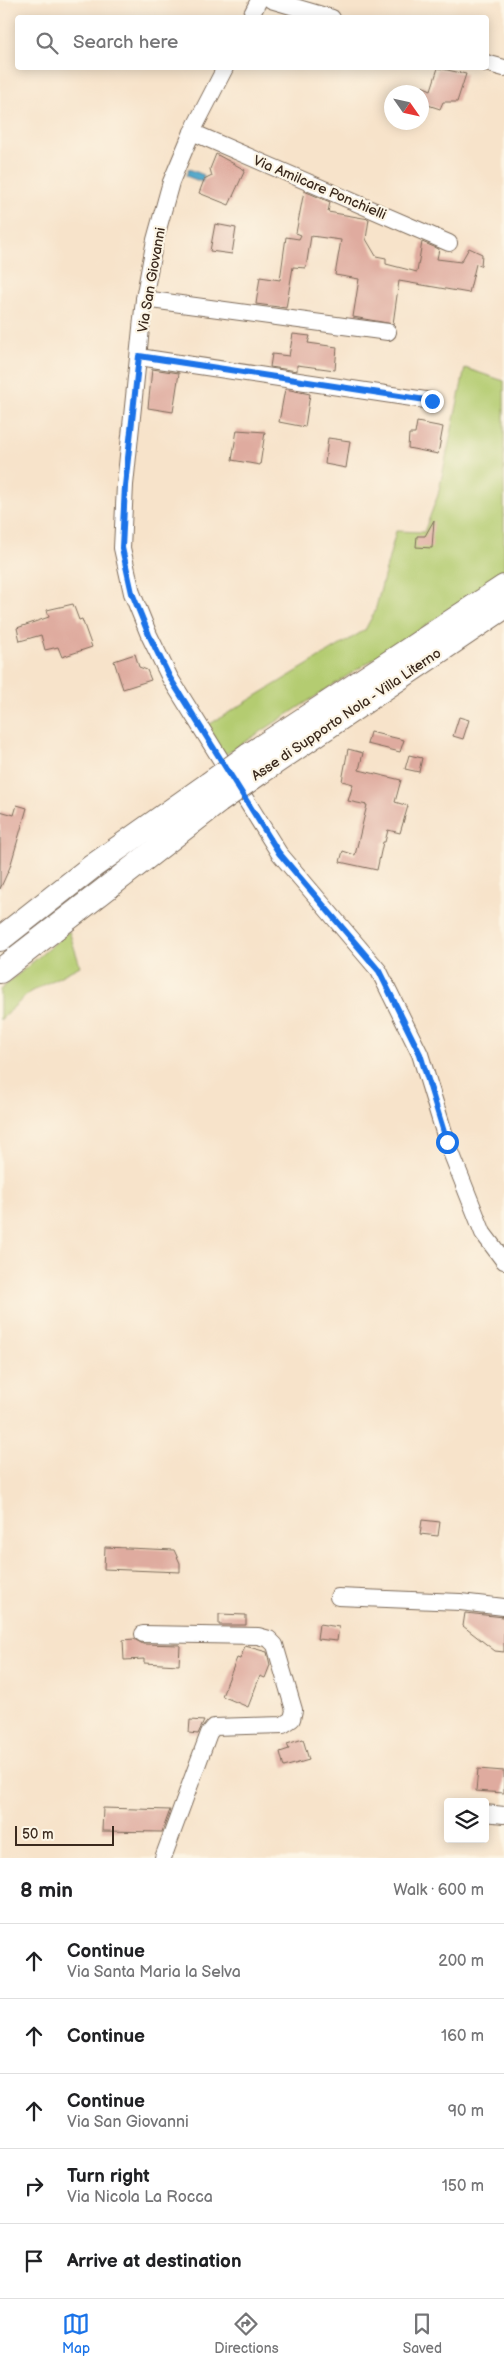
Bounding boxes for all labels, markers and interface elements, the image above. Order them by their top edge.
search box [15,15,489,70]
icon: search [33,29,61,57]
text: Search here [73,31,178,54]
north arrow [384,85,429,130]
street label: Via Amilcare Ponchielli [251,152,389,223]
street label: Via San Giovanni [134,226,169,334]
route end [421,390,444,413]
street label: Asse di Supporto Nola - Villa Literno [248,644,444,784]
route start [436,1131,459,1154]
map controls [444,1798,489,1843]
button: layers [444,1798,489,1843]
scale bar [15,1823,114,1846]
text: 50 m [22,1826,54,1843]
text: 8 min [20,1878,73,1903]
text: Walk · 600 m [393,1881,484,1900]
text: Continue [67,1940,145,1963]
icon: ahead [20,1947,48,1975]
text: 200 m [438,1952,484,1971]
text: Via Santa Maria la Selva [67,1963,241,1982]
icon: ahead [20,2022,48,2050]
text: Continue [67,2025,145,2048]
text: 160 m [441,2027,484,2046]
text: Continue [67,2090,145,2113]
icon: ahead [20,2097,48,2125]
text: 90 m [448,2102,484,2121]
text: Via San Giovanni [67,2113,189,2132]
text: Turn right [67,2165,150,2188]
icon: right [20,2172,48,2200]
text: 150 m [442,2177,484,2196]
text: Via Nicola La Rocca [67,2188,213,2207]
icon: arrive [20,2247,48,2275]
text: Arrive at destination [67,2250,242,2273]
tab: Map [62,2310,90,2357]
tab: Directions [214,2310,279,2357]
tab: Saved [403,2310,442,2357]

